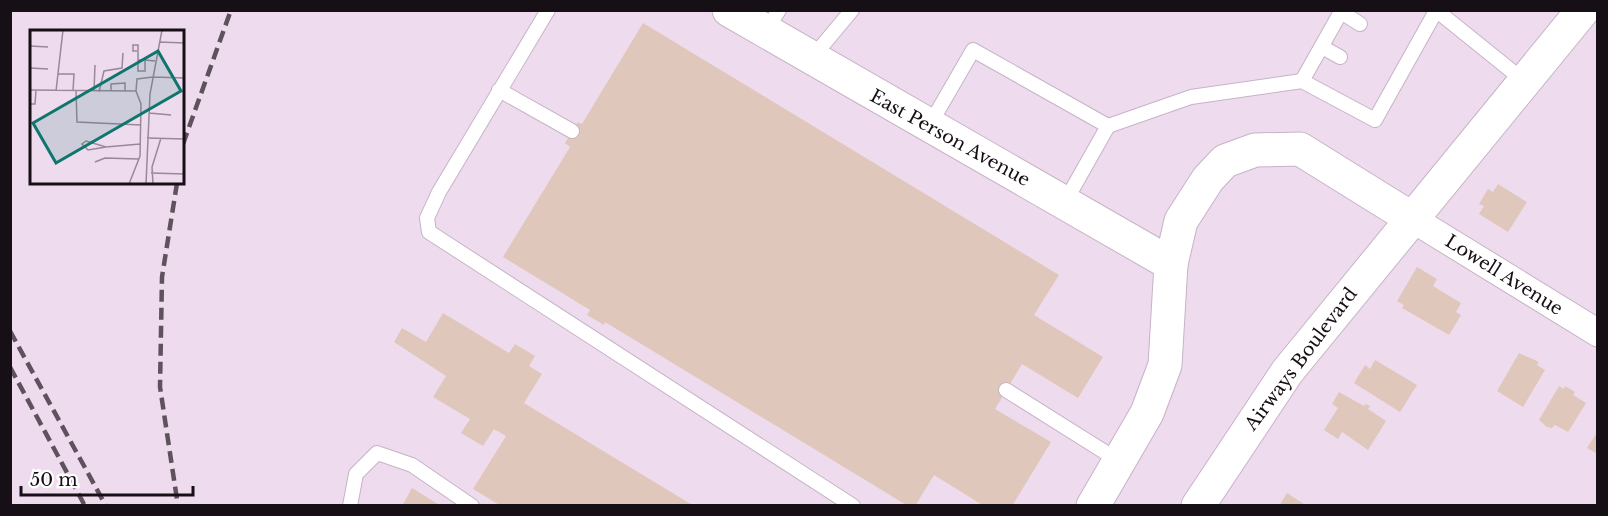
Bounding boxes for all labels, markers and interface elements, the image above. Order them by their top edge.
inset map [30,30,184,184]
street label: East Person Avenue [866,85,1034,191]
street label: Lowell Avenue [1441,230,1567,320]
street label: Airways Boulevard [1240,283,1362,435]
scale bar [21,459,194,497]
text: 50 m [30,469,78,491]

